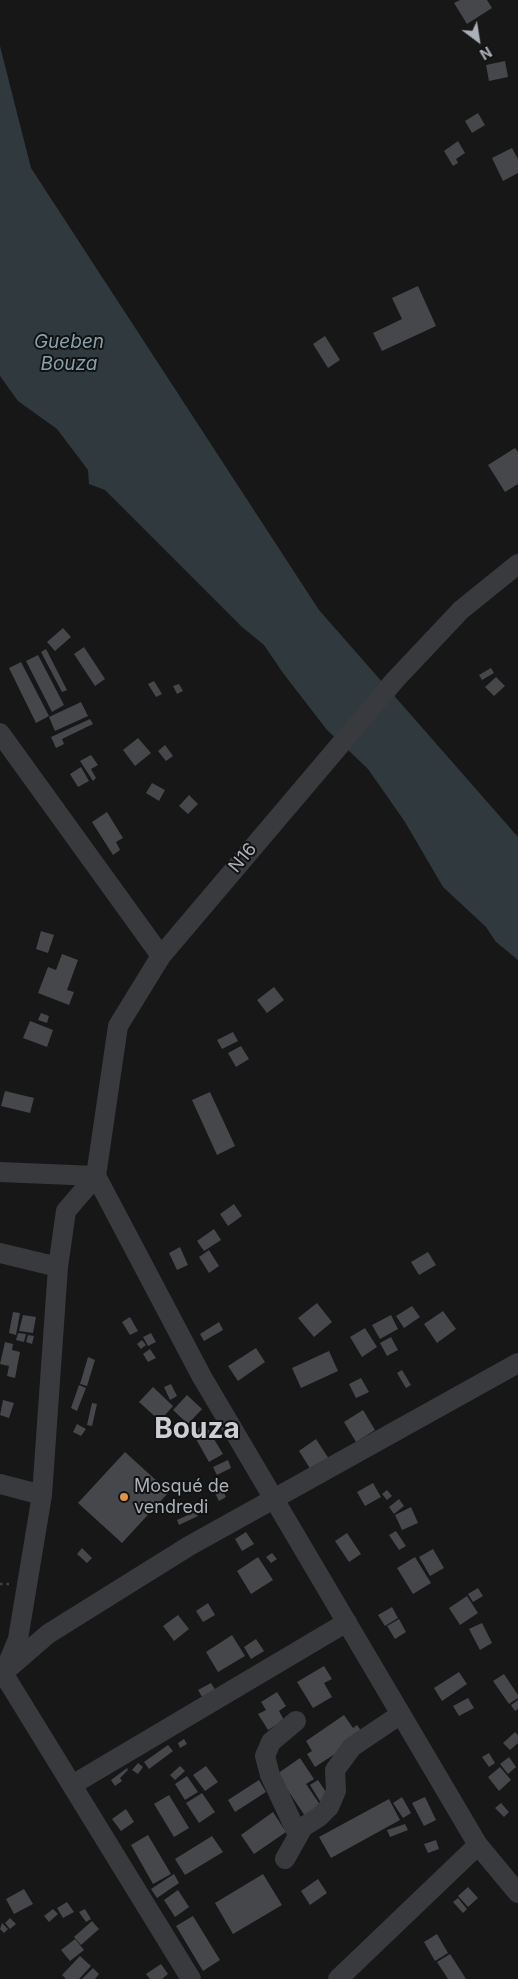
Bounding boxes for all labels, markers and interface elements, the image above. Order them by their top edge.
north arrow [453,15,503,65]
text: N [477,43,495,63]
water label: Gueben Bouza [34,331,104,375]
street label: N16 [224,839,262,877]
district label: Bouza [154,1413,240,1447]
place label: Mosqué de vendredi [134,1476,229,1518]
marker: Mosqué de vendredi [118,1491,130,1503]

